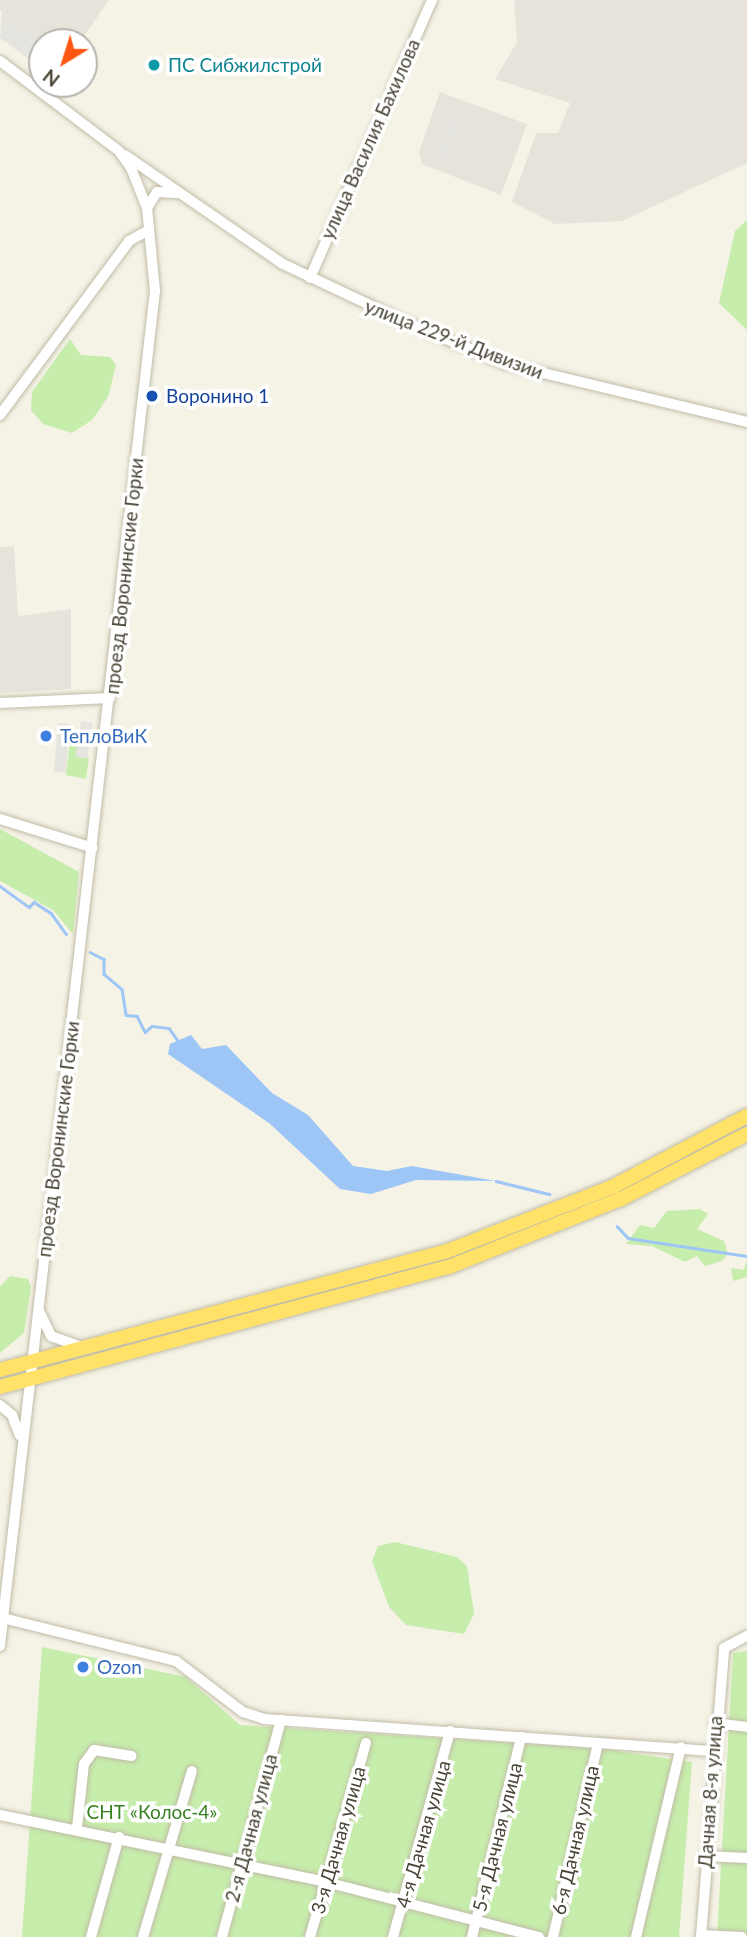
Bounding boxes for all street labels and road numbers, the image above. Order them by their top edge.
street label: улица Василия Бахилова [315,35,425,243]
street label: улица 229-й Дивизии [362,294,546,384]
street label: проезд Воронинские Горки [100,457,148,695]
street label: проезд Воронинские Горки [32,1020,84,1258]
street label: Дачная 8-я улица [693,1715,727,1869]
street label: 2-я Дачная улица [220,1751,282,1905]
street label: 4-я Дачная улица [391,1757,455,1911]
street label: 5-я Дачная улица [467,1760,527,1914]
street label: 3-я Дачная улица [306,1763,370,1917]
street label: 6-я Дачная улица [547,1763,603,1917]

